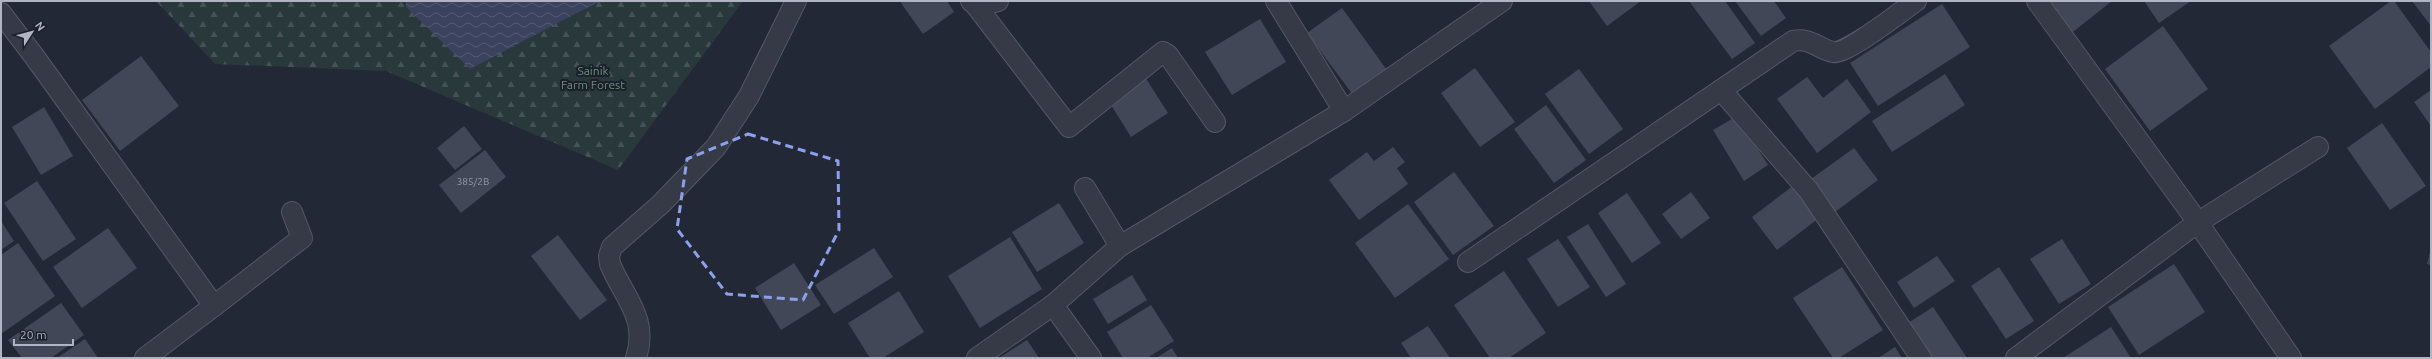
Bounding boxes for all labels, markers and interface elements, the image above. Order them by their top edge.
north arrow [12,12,52,52]
text: N [33,19,47,33]
park label: Sainik Farm Forest [561,64,625,91]
house number: 385/2B [457,176,489,187]
scale bar [14,321,73,347]
text: 20 m [20,328,47,341]

